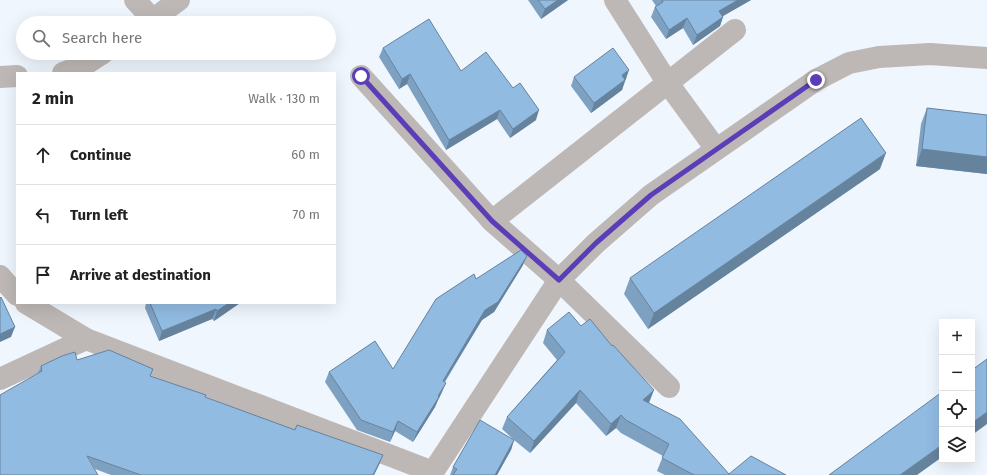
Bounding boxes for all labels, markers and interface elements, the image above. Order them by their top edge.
search box [16,16,336,60]
icon: search [30,27,52,49]
text: Search here [62,29,142,47]
route start [352,67,370,85]
route end [807,71,825,89]
text: 2 min [32,88,74,109]
text: Walk · 130 m [248,91,320,106]
icon: ahead [32,144,54,166]
text: Continue [70,146,131,164]
text: 60 m [291,147,320,162]
icon: left [32,204,54,226]
text: Turn left [70,206,128,224]
text: 70 m [293,207,320,222]
icon: arrive [32,264,54,286]
text: Arrive at destination [70,266,211,284]
map controls [939,319,975,463]
button: + [939,319,975,355]
button: − [939,355,975,391]
button: locate [939,391,975,427]
button: layers [939,427,975,463]

